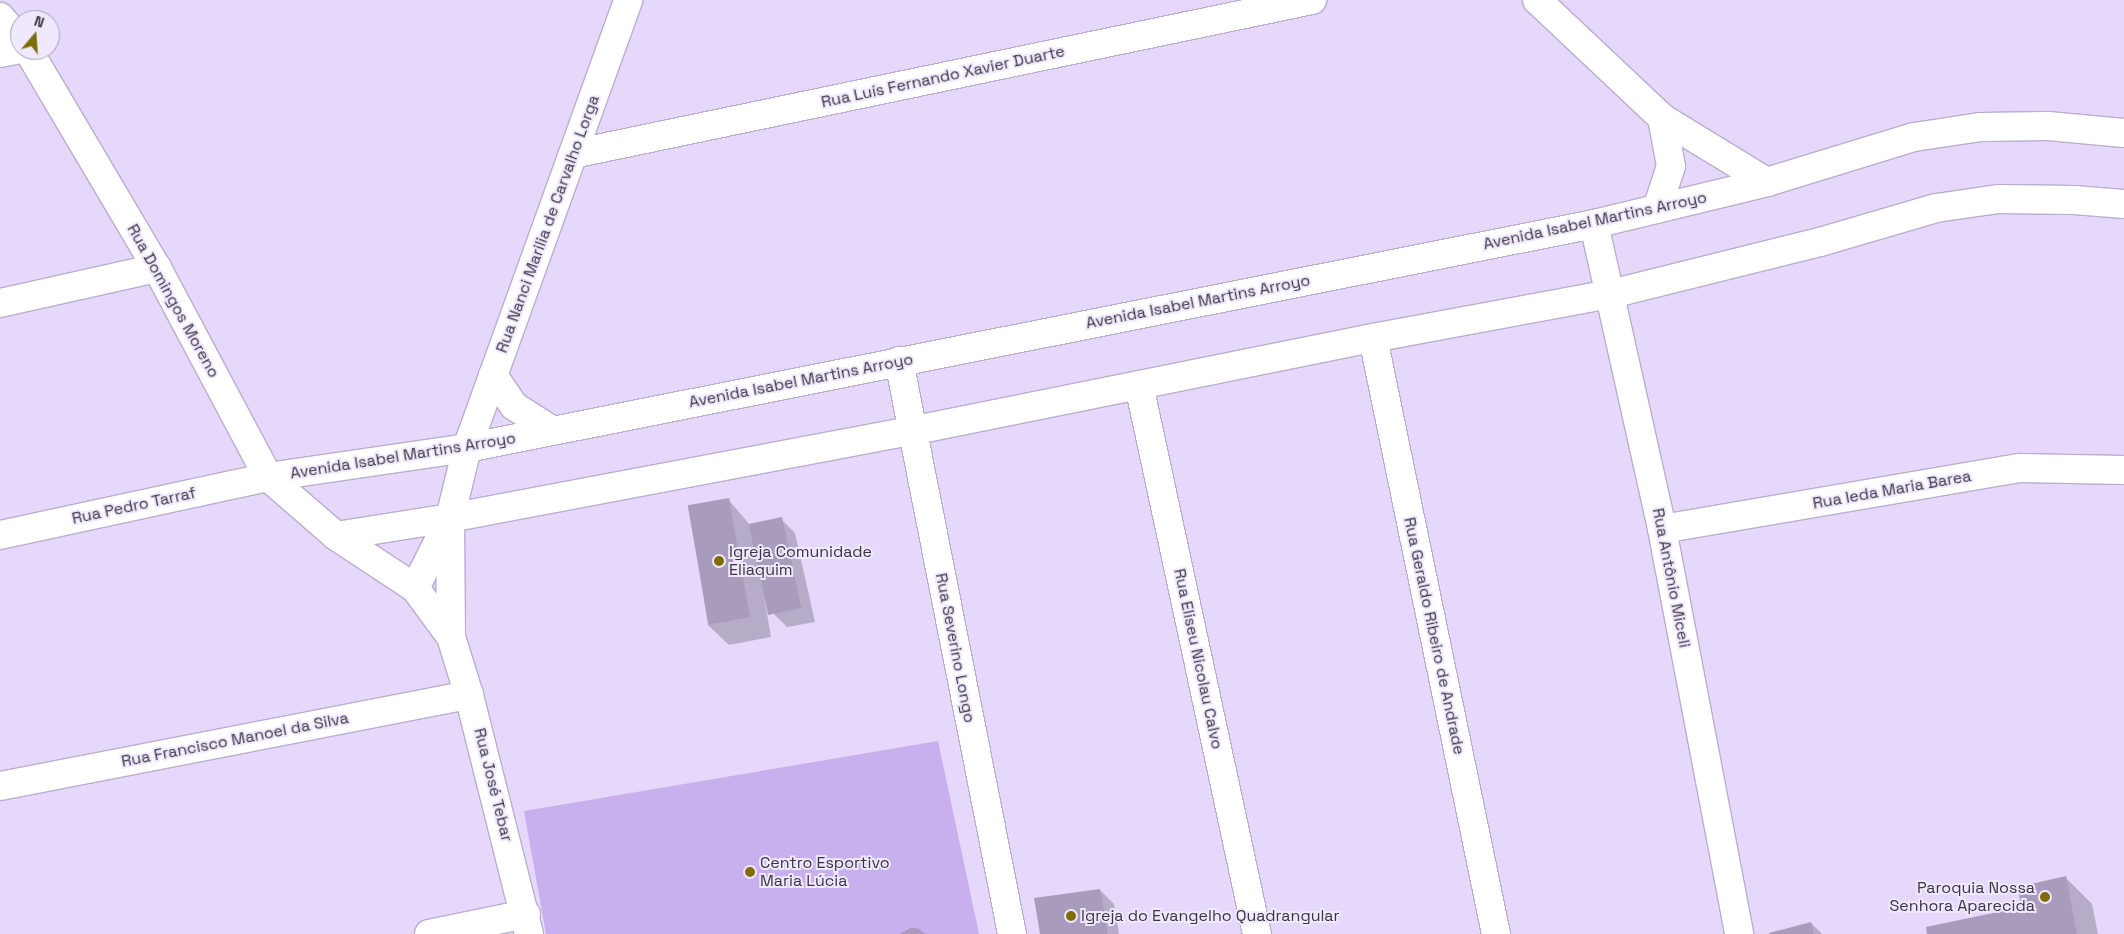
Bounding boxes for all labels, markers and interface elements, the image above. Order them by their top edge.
north arrow [10,10,60,60]
text: N [32,12,47,32]
street label: Rua Luís Fernando Xavier Duarte [819,42,1067,112]
street label: Rua Nanci Marilia de Carvalho Lorga [492,92,604,356]
street label: Avenida Isabel Martins Arroyo [1481,188,1709,254]
street label: Rua Domingos Moreno [123,221,223,381]
street label: Avenida Isabel Martins Arroyo [1084,271,1312,333]
street label: Avenida Isabel Martins Arroyo [687,350,915,412]
street label: Avenida Isabel Martins Arroyo [289,429,517,483]
street label: Rua Ieda Maria Barea [1811,467,1973,513]
street label: Rua Pedro Tarraf [70,483,198,529]
street label: Rua Antônio Miceli [1648,506,1694,650]
street label: Rua Geraldo Ribeiro de Andrade [1399,515,1469,757]
place label: Igreja Comunidade Eliaquim [729,542,872,580]
marker: Igreja Comunidade Eliaquim [713,555,725,567]
street label: Rua Eliseu Nicolau Calvo [1169,567,1227,751]
street label: Rua Severino Longo [931,571,979,725]
street label: Rua Francisco Manoel da Silva [120,709,350,771]
street label: Rua José Tebar [470,726,516,844]
place label: Centro Esportivo Maria Lúcia [760,853,890,891]
marker: Centro Esportivo Maria Lúcia [744,866,756,878]
place label: Paroquia Nossa Senhora Aparecida [1889,878,2035,916]
marker: Paroquia Nossa Senhora Aparecida [2039,891,2051,903]
place label: Igreja do Evangelho Quadrangular [1081,906,1340,926]
marker: Igreja do Evangelho Quadrangular [1065,910,1077,922]

